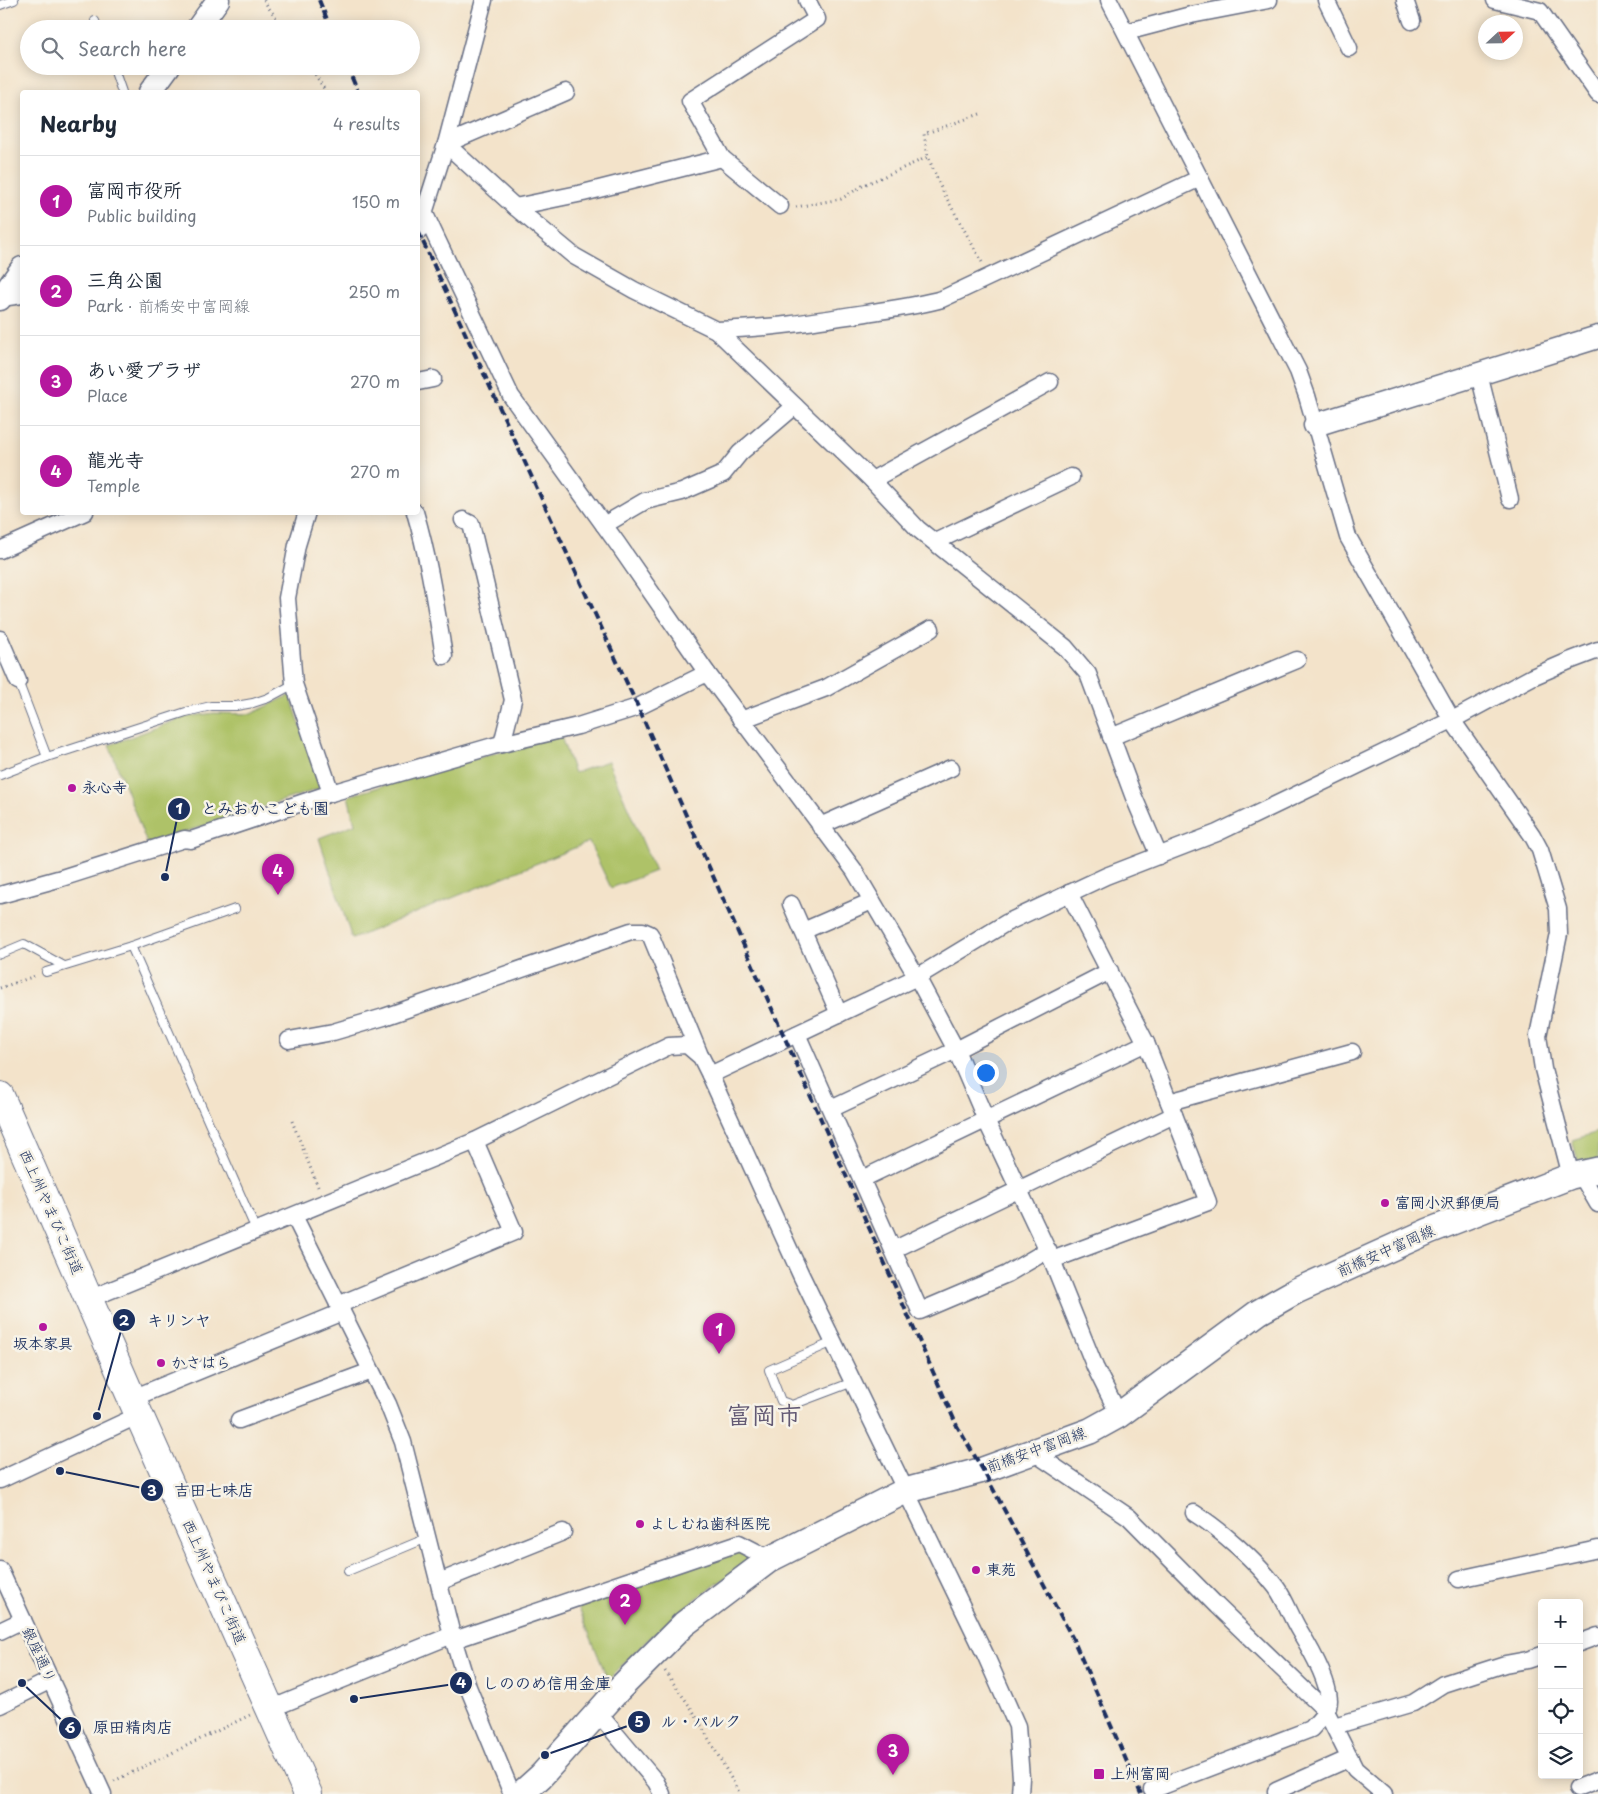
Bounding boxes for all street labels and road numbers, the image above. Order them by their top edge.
street label: 西上州やまびこ街道 [14,1145,90,1278]
street label: 前橋安中富岡線 [1333,1218,1438,1281]
street label: 前橋安中富岡線 [982,1420,1089,1477]
street label: 西上州やまびこ街道 [177,1515,253,1648]
street label: 銀座通り [17,1622,63,1686]

